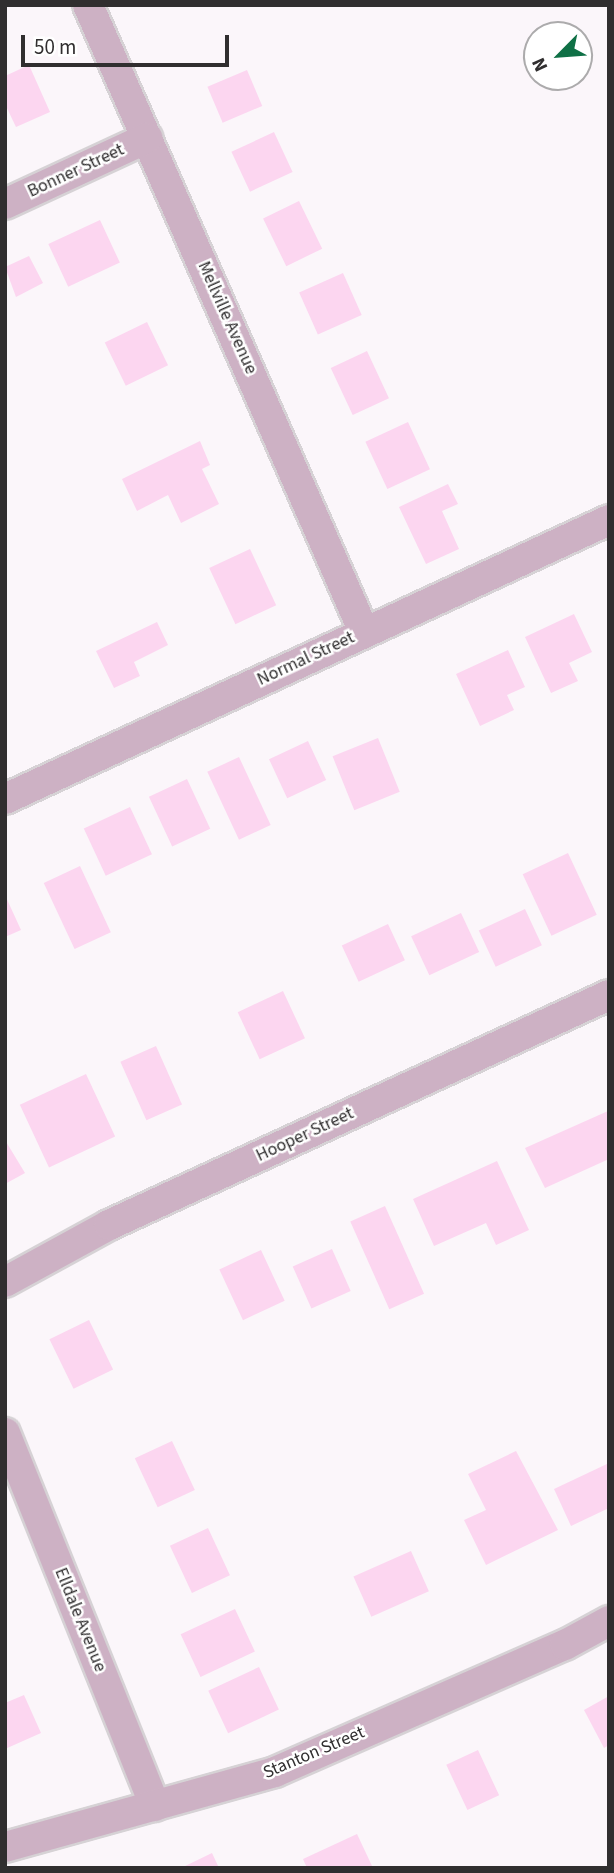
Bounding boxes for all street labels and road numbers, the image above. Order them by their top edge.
street label: Bonner Street [24,139,128,203]
street label: Mellville Avenue [192,258,262,378]
street label: Normal Street [254,627,358,691]
street label: Hooper Street [253,1103,357,1167]
street label: Elldale Avenue [49,1565,111,1675]
street label: Stanton Street [260,1722,368,1784]

